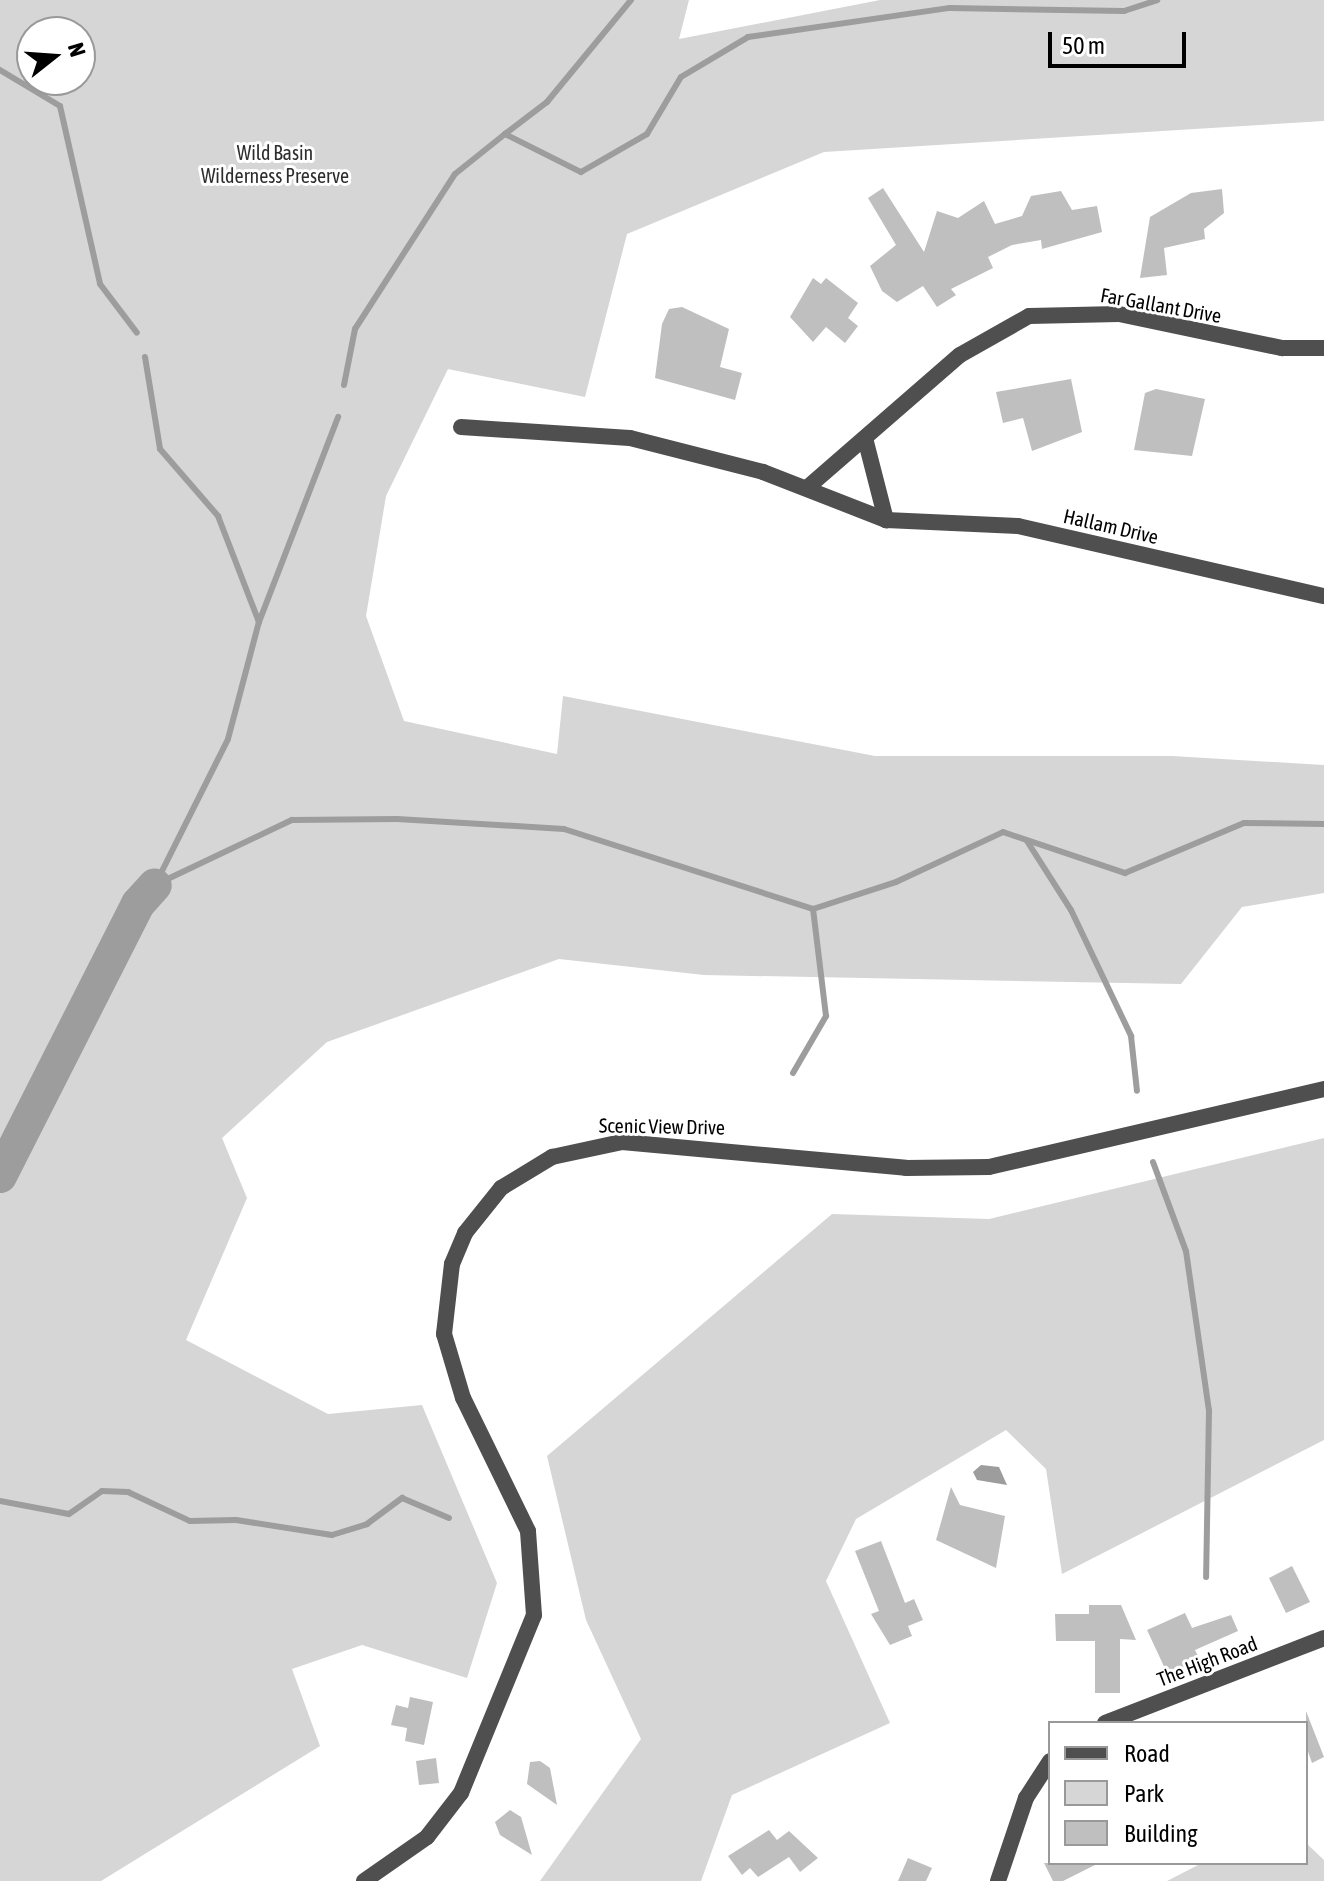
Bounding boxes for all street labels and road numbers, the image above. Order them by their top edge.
street label: Far Gallant Drive [1099,283,1223,327]
street label: Hallam Drive [1061,503,1161,549]
street label: Scenic View Drive [599,1113,725,1139]
street label: The High Road [1154,1631,1260,1691]

